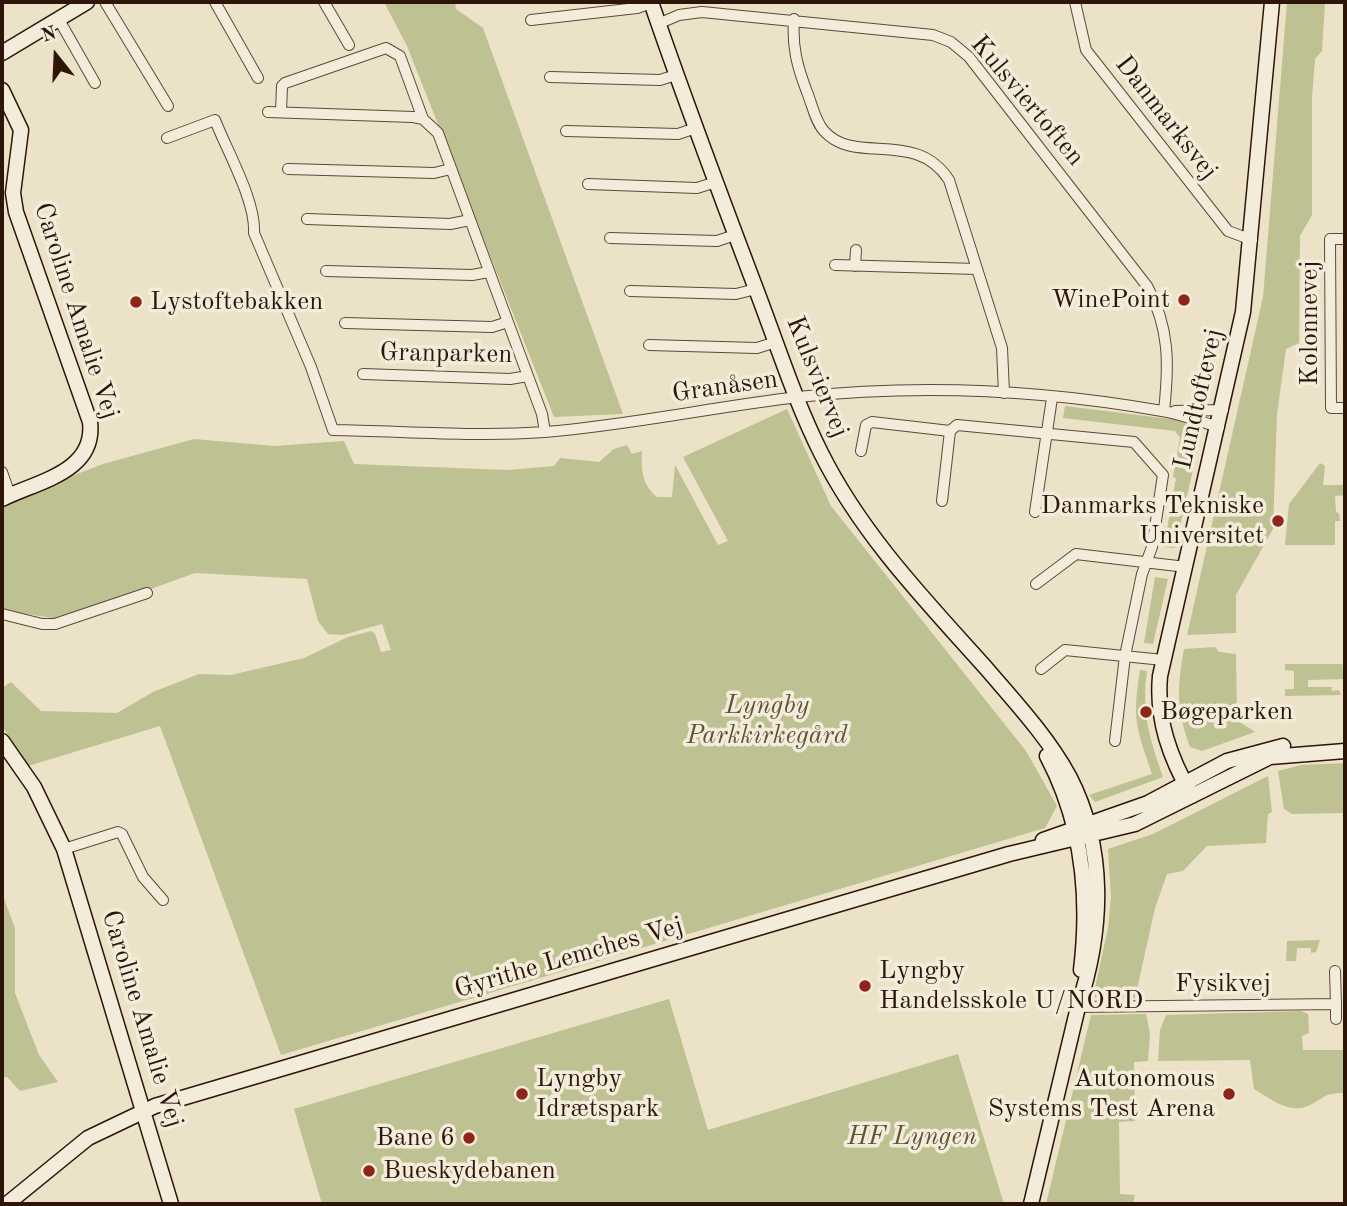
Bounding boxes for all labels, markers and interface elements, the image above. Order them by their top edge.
north arrow [21,21,91,91]
text: N [40,24,59,47]
street label: Kulsviertoften [963,29,1091,173]
street label: Danmarksvej [1108,50,1224,186]
street label: Caroline Amalie Vej [26,199,126,423]
street label: Kolonnevej [1294,260,1326,386]
place label: WinePoint [1051,284,1170,316]
place label: Lystoftebakken [150,286,323,318]
marker: WinePoint [1176,292,1192,308]
marker: Lystoftebakken [128,294,144,310]
street label: Kulsviervej [779,312,855,442]
street label: Lundtoftevej [1168,326,1230,472]
street label: Granparken [379,337,513,371]
street label: Granåsen [670,364,780,410]
place label: Danmarks Tekniske Universitet [1041,490,1264,552]
marker: Danmarks Tekniske Universitet [1270,513,1286,529]
park label: Lyngby Parkkirkegård [686,690,848,752]
place label: Bøgeparken [1160,696,1293,728]
marker: Bøgeparken [1138,704,1154,720]
street label: Caroline Amalie Vej [94,907,190,1131]
street label: Gyrithe Lemches Vej [451,910,687,1006]
place label: Lyngby Handelsskole U/NORD [879,955,1143,1016]
street label: Fysikvej [1175,968,1271,1000]
marker: Lyngby Handelsskole U/NORD [857,978,873,994]
place label: Lyngby Idrætspark [536,1063,660,1124]
place label: Autonomous Systems Test Arena [988,1063,1215,1124]
marker: Lyngby Idrætspark [514,1086,530,1102]
marker: Autonomous Systems Test Arena [1221,1086,1237,1102]
park label: HF Lyngen [847,1121,977,1153]
place label: Bane 6 [376,1122,455,1154]
marker: Bane 6 [461,1130,477,1146]
place label: Bueskydebanen [383,1155,556,1187]
marker: Bueskydebanen [361,1163,377,1179]

